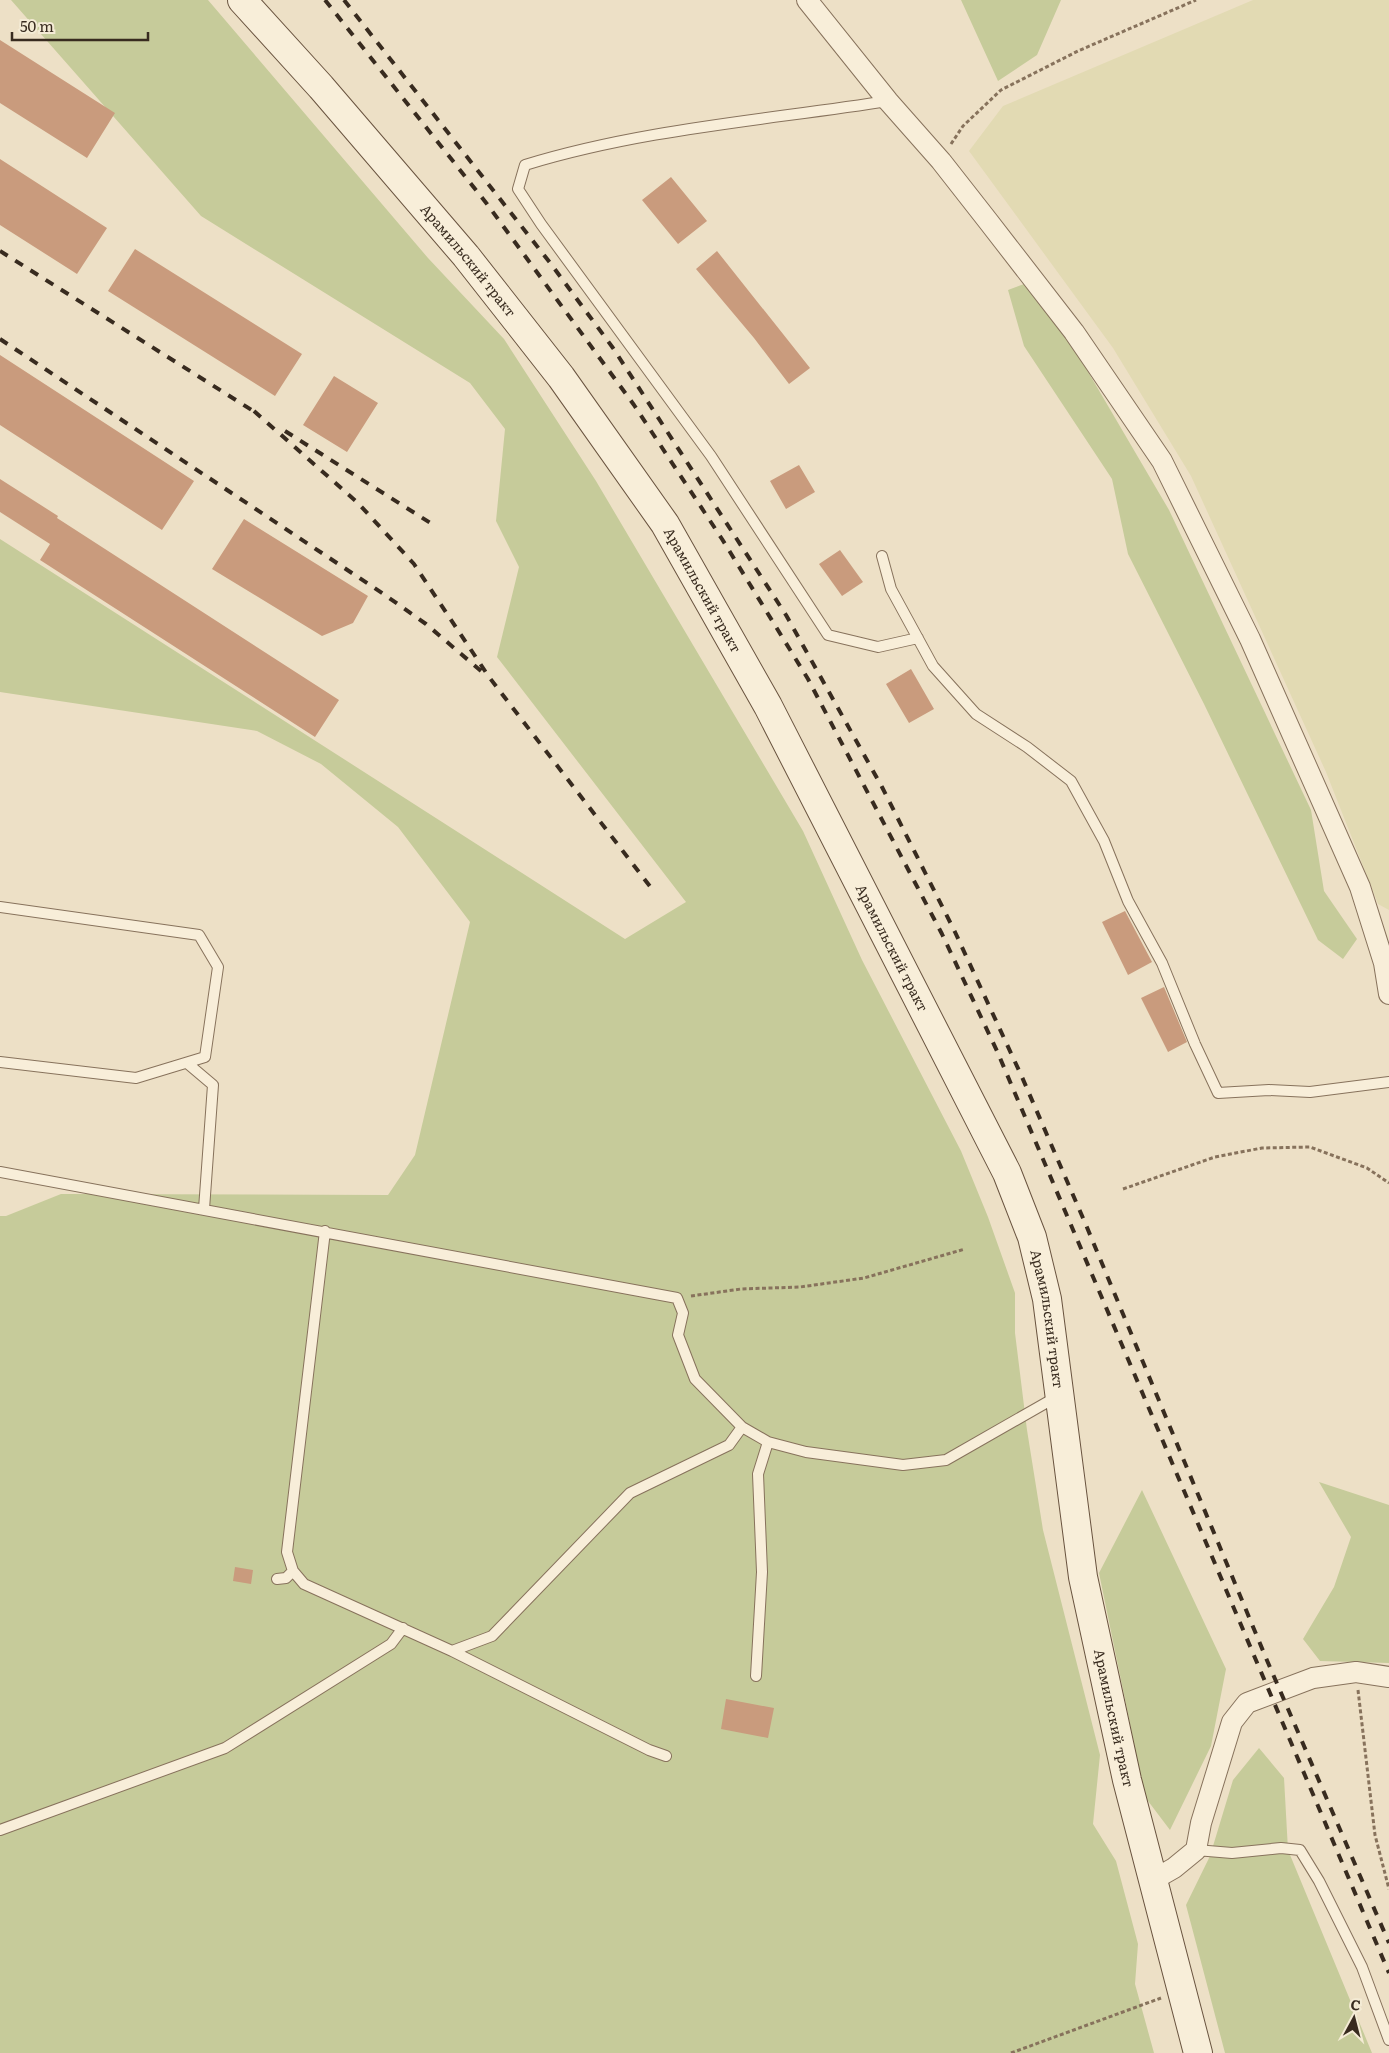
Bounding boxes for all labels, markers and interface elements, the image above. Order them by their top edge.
scale bar [12,10,149,42]
text: 50 m [20,14,54,37]
street label: Арамильский тракт [416,199,521,321]
street label: Арамильский тракт [660,523,747,656]
street label: Арамильский тракт [852,880,934,1015]
street label: Арамильский тракт [1026,1247,1069,1389]
street label: Арамильский тракт [1090,1647,1139,1789]
north arrow [1329,1993,1379,2043]
text: С [1350,1994,1362,2015]

